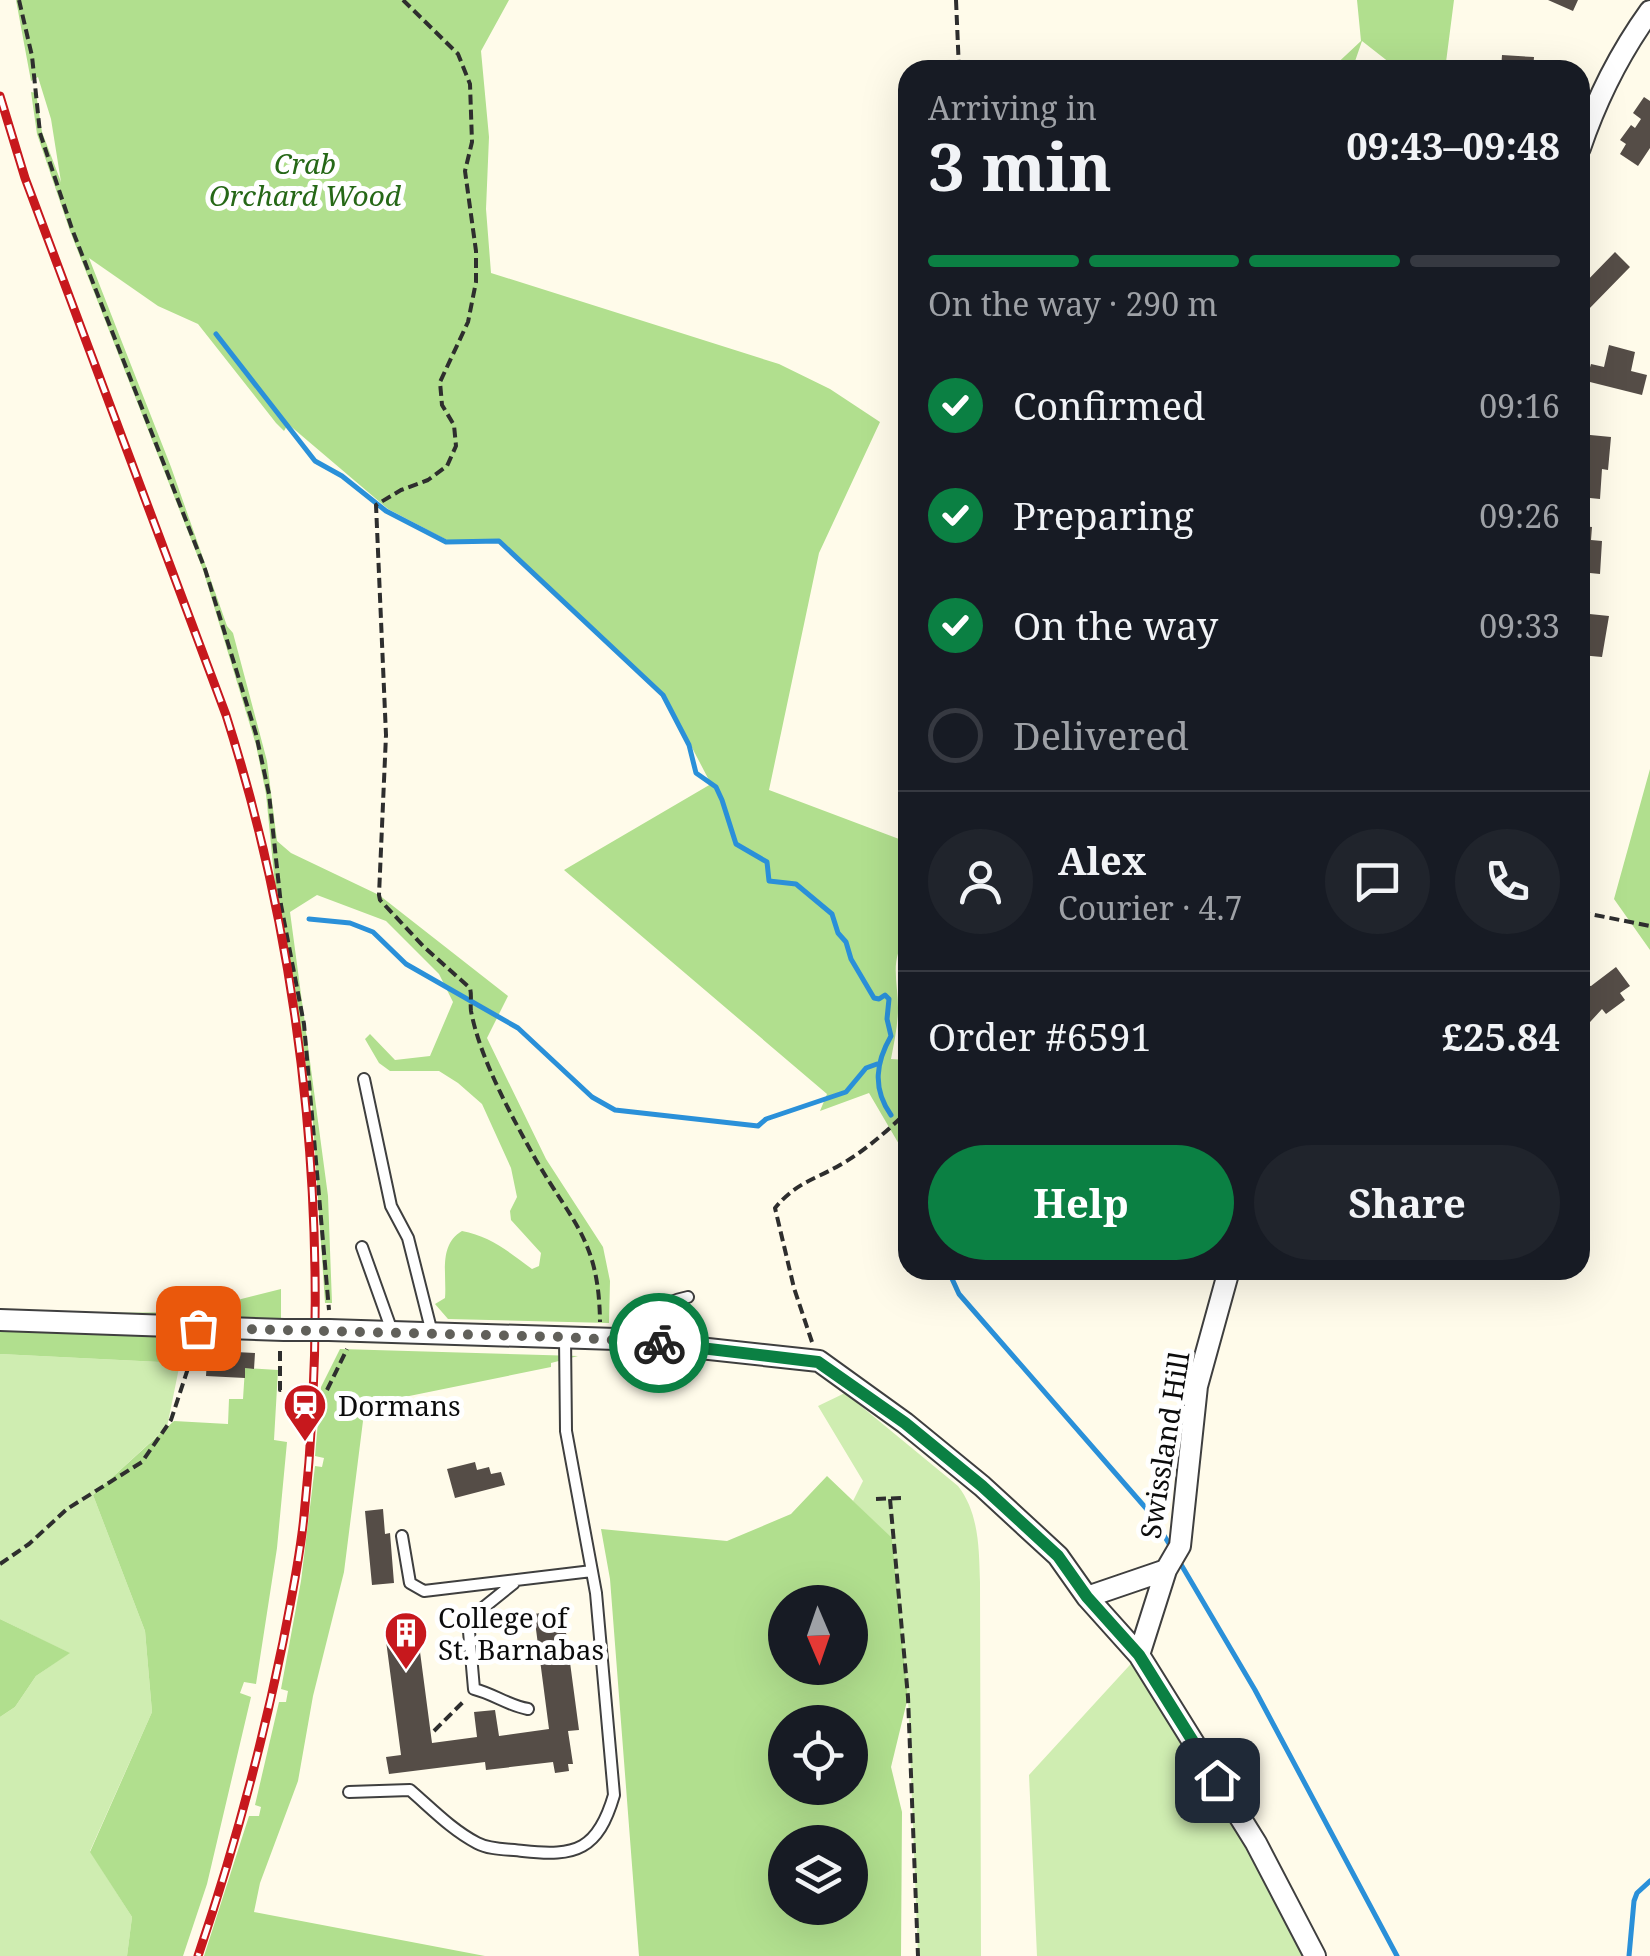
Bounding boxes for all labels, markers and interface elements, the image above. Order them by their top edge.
text: Arriving in [928,86,1097,129]
text: 09:43–09:48 [1346,119,1560,171]
text: 3 min [928,122,1112,210]
park label: Crab Orchard Wood [209,144,402,214]
text: On the way · 290 m [928,282,1218,325]
icon: check [928,378,983,433]
text: Confirmed [1013,379,1205,431]
text: 09:16 [1479,384,1560,427]
icon: check [928,488,983,543]
text: Preparing [1013,489,1194,541]
text: 09:26 [1479,494,1560,537]
icon: check [928,598,983,653]
text: On the way [1013,599,1218,651]
text: 09:33 [1479,604,1560,647]
text: Delivered [1013,709,1189,761]
button: person [928,829,1033,934]
button: chat [1325,829,1430,934]
button: phone [1455,829,1560,934]
text: Alex [1058,834,1146,886]
text: Courier · 4.7 [1058,886,1242,929]
text: Order #6591 [928,1010,1152,1062]
text: £25.84 [1442,1010,1560,1062]
button: Help [928,1145,1234,1260]
button: Share [1254,1145,1560,1260]
pin [156,1286,241,1371]
courier [609,1293,709,1393]
icon: bag [171,1301,226,1356]
icon: bike [632,1316,687,1371]
street label: Swissland Hill [1130,1348,1198,1541]
station icon: Dormans [282,1382,328,1443]
place label: Dormans [338,1386,461,1424]
north arrow [768,1585,868,1685]
map controls [768,1585,868,1925]
place label: College of St. Barnabas [438,1598,604,1668]
building icon: College of St. Barnabas [383,1610,429,1671]
button: locate [768,1705,868,1805]
pin [1175,1738,1260,1823]
icon: home [1190,1753,1245,1808]
button: layers [768,1825,868,1925]

